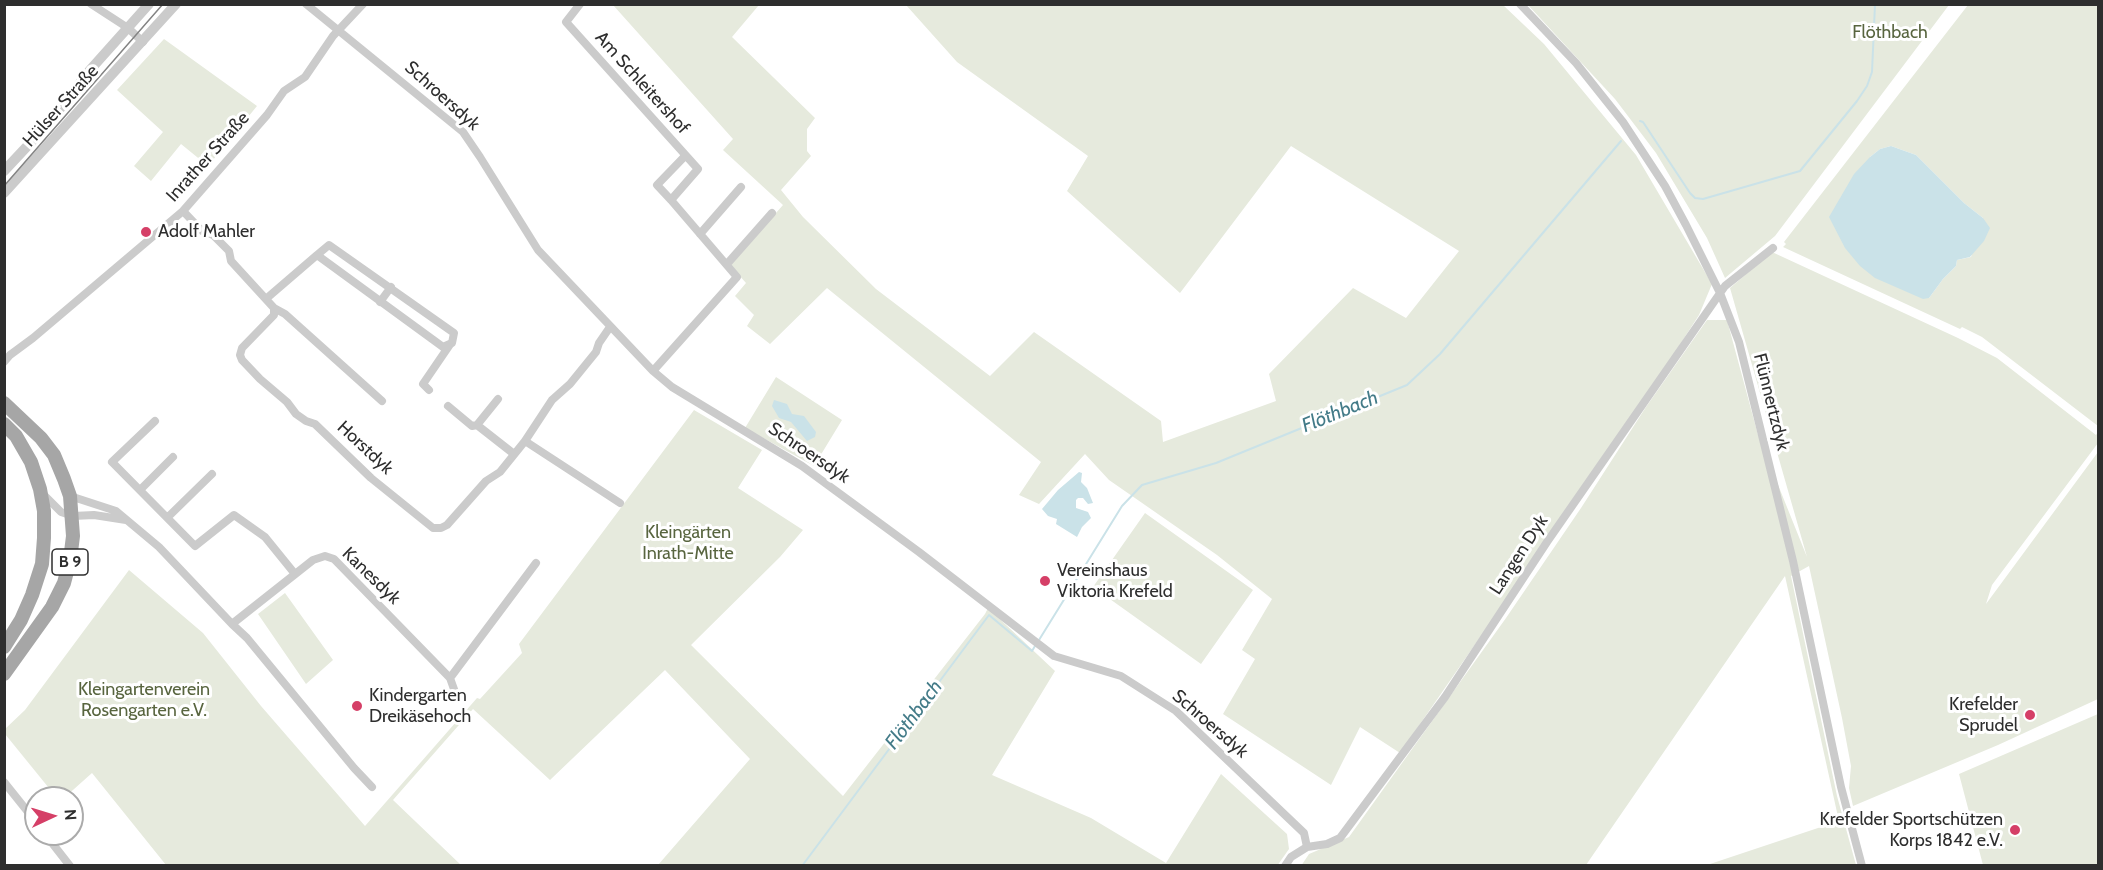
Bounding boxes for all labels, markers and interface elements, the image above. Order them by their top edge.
park label: Flöthbach [1852,22,1928,44]
street label: Am Schleitershof [590,27,694,139]
street label: Schroersdyk [400,57,484,135]
street label: Hülser Straße [19,61,103,151]
street label: Inrather Straße [162,108,254,206]
place label: Adolf Mahler [158,221,255,243]
marker: Adolf Mahler [139,225,153,239]
street label: Flünnertzdyk [1748,351,1794,453]
water label: Flöthbach [1298,386,1382,438]
street label: Horstdyk [333,417,397,479]
street label: Schroersdyk [764,418,854,488]
street label: Langen Dyk [1485,511,1553,599]
park label: Kleingärten Inrath-Mitte [642,522,734,564]
street label: Kanesdyk [337,543,405,609]
road number: B 9 [52,549,88,575]
place label: Vereinshaus Viktoria Krefeld [1057,560,1173,602]
marker: Vereinshaus Viktoria Krefeld [1038,574,1052,588]
water label: Flöthbach [880,676,948,754]
park label: Kleingartenverein Rosengarten e.V. [78,679,210,722]
place label: Kindergarten Dreikäsehoch [369,685,471,728]
street label: Schroersdyk [1168,685,1252,763]
place label: Krefelder Sprudel [1949,694,2018,736]
marker: Kindergarten Dreikäsehoch [350,699,364,713]
marker: Krefelder Sprudel [2023,708,2037,722]
north arrow [24,786,84,846]
text: N [61,809,80,821]
place label: Krefelder Sportschützen Korps 1842 e.V. [1820,809,2003,852]
marker: Krefelder Sportschützen Korps 1842 e.V. [2008,823,2022,837]

